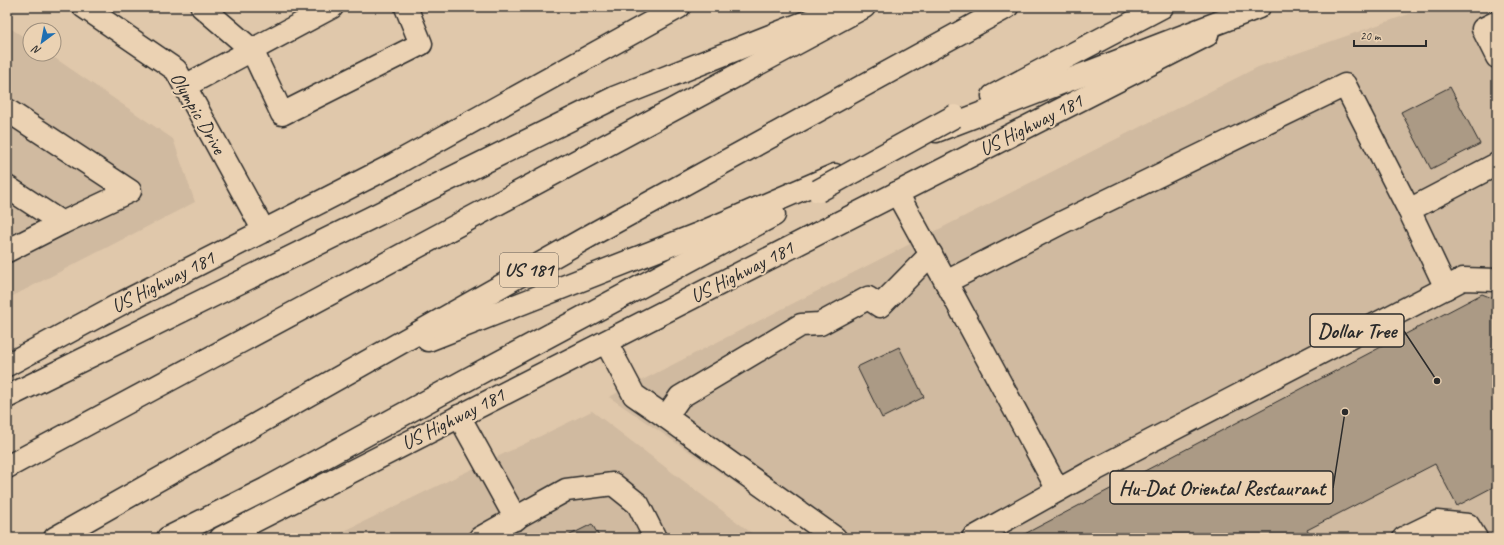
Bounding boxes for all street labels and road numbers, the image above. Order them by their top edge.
street label: Olympic Drive [165,68,232,160]
street label: US Highway 181 [975,88,1088,162]
street label: US Highway 181 [686,235,799,309]
street label: US Highway 181 [107,245,220,319]
road number: US 181 [500,253,558,287]
street label: US Highway 181 [397,382,510,456]

